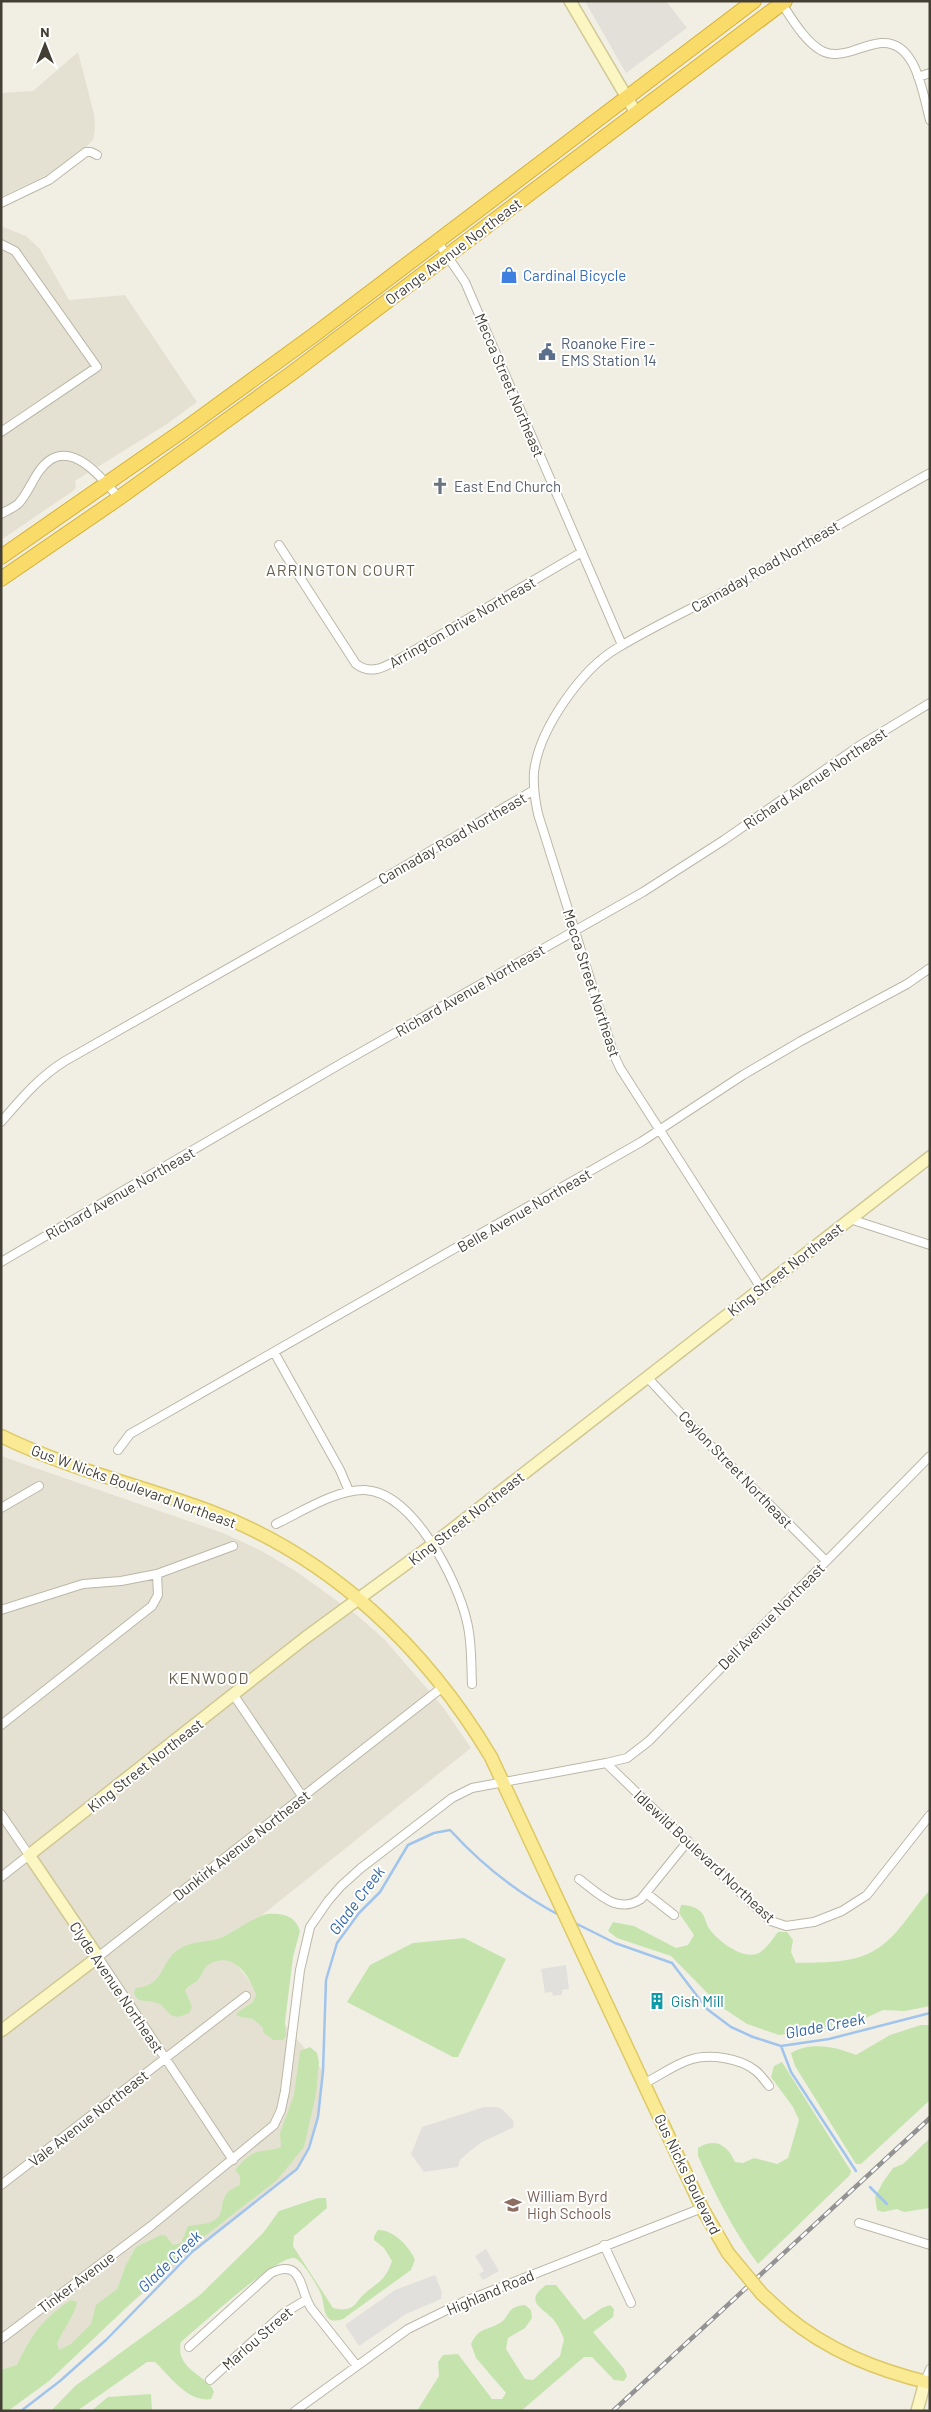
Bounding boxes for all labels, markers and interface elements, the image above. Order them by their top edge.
north arrow [20,20,70,70]
text: N [40,23,50,40]
street label: Orange Avenue Northeast [381,194,525,308]
shop icon: Cardinal Bicycle [499,265,519,285]
place label: Cardinal Bicycle [523,266,626,284]
street label: Mecca Street Northeast [472,310,548,460]
place label: Roanoke Fire - EMS Station 14 [561,334,656,369]
public building icon: Roanoke Fire - EMS Station 14 [537,342,557,362]
church icon: East End Church [430,476,450,496]
place label: East End Church [454,477,561,495]
street label: Cannaday Road Northeast [688,516,842,616]
district label: ARRINGTON COURT [266,560,416,579]
street label: Arrington Drive Northeast [385,573,539,671]
street label: Richard Avenue Northeast [740,723,890,833]
street label: Cannaday Road Northeast [375,788,529,888]
street label: Mecca Street Northeast [560,907,624,1059]
street label: Richard Avenue Northeast [392,940,548,1040]
street label: Richard Avenue Northeast [42,1143,198,1243]
street label: Belle Avenue Northeast [454,1164,594,1256]
street label: King Street Northeast [724,1218,846,1320]
street label: Ceylon Street Northeast [675,1407,797,1531]
street label: Gus W Nicks Boulevard Northeast [29,1440,239,1532]
street label: King Street Northeast [405,1467,527,1569]
street label: Dell Avenue Northeast [714,1559,828,1673]
district label: KENWOOD [169,1668,249,1687]
street label: King Street Northeast [84,1714,206,1816]
street label: Dunkirk Avenue Northeast [169,1786,313,1904]
street label: Idlewild Boulevard Northeast [631,1786,779,1926]
water label: Glade Creek [324,1862,388,1938]
street label: Clyde Avenue Northeast [66,1918,168,2056]
building icon: Gish Mill [647,1991,667,2011]
place label: Gish Mill [671,1992,724,2010]
water label: Glade Creek [784,2008,867,2042]
street label: Vale Avenue Northeast [25,2066,151,2170]
street label: Gus Nicks Boulevard [651,2111,725,2237]
place label: William Byrd High Schools [527,2187,611,2222]
school or university icon: William Byrd High Schools [503,2195,523,2215]
water label: Glade Creek [133,2226,205,2296]
street label: Tinker Avenue [34,2247,118,2317]
street label: Highland Road [444,2266,536,2318]
street label: Marlou Street [218,2303,296,2373]

